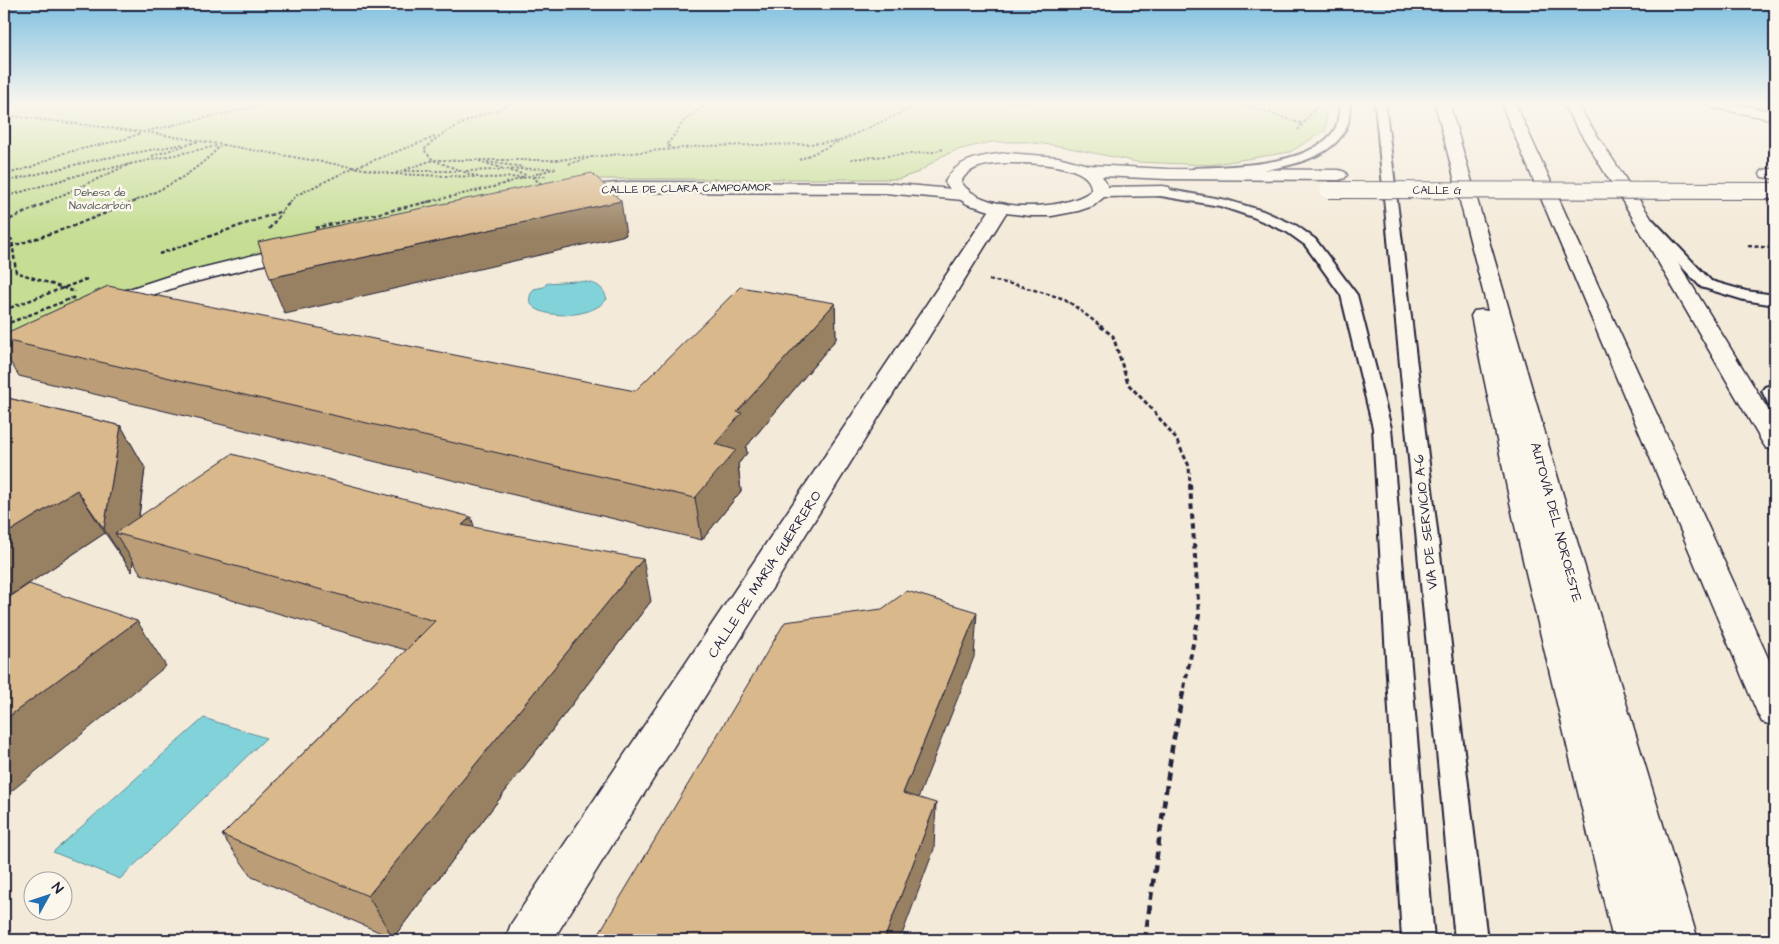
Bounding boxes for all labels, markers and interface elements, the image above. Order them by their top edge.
street label: CALLE DE CLARA CAMPOAMOR [602,180,773,197]
street label: CALLE G [1413,183,1462,198]
park label: Dehesa de Navalcarbón [69,185,132,213]
street label: AUTOVÍA DEL NOROESTE [1525,440,1587,605]
street label: VÍA DE SERVICIO A-6 [1409,453,1443,590]
street label: CALLE DE MARÍA GUERRERO [703,487,827,662]
north arrow [22,872,72,922]
text: N [47,878,68,898]

